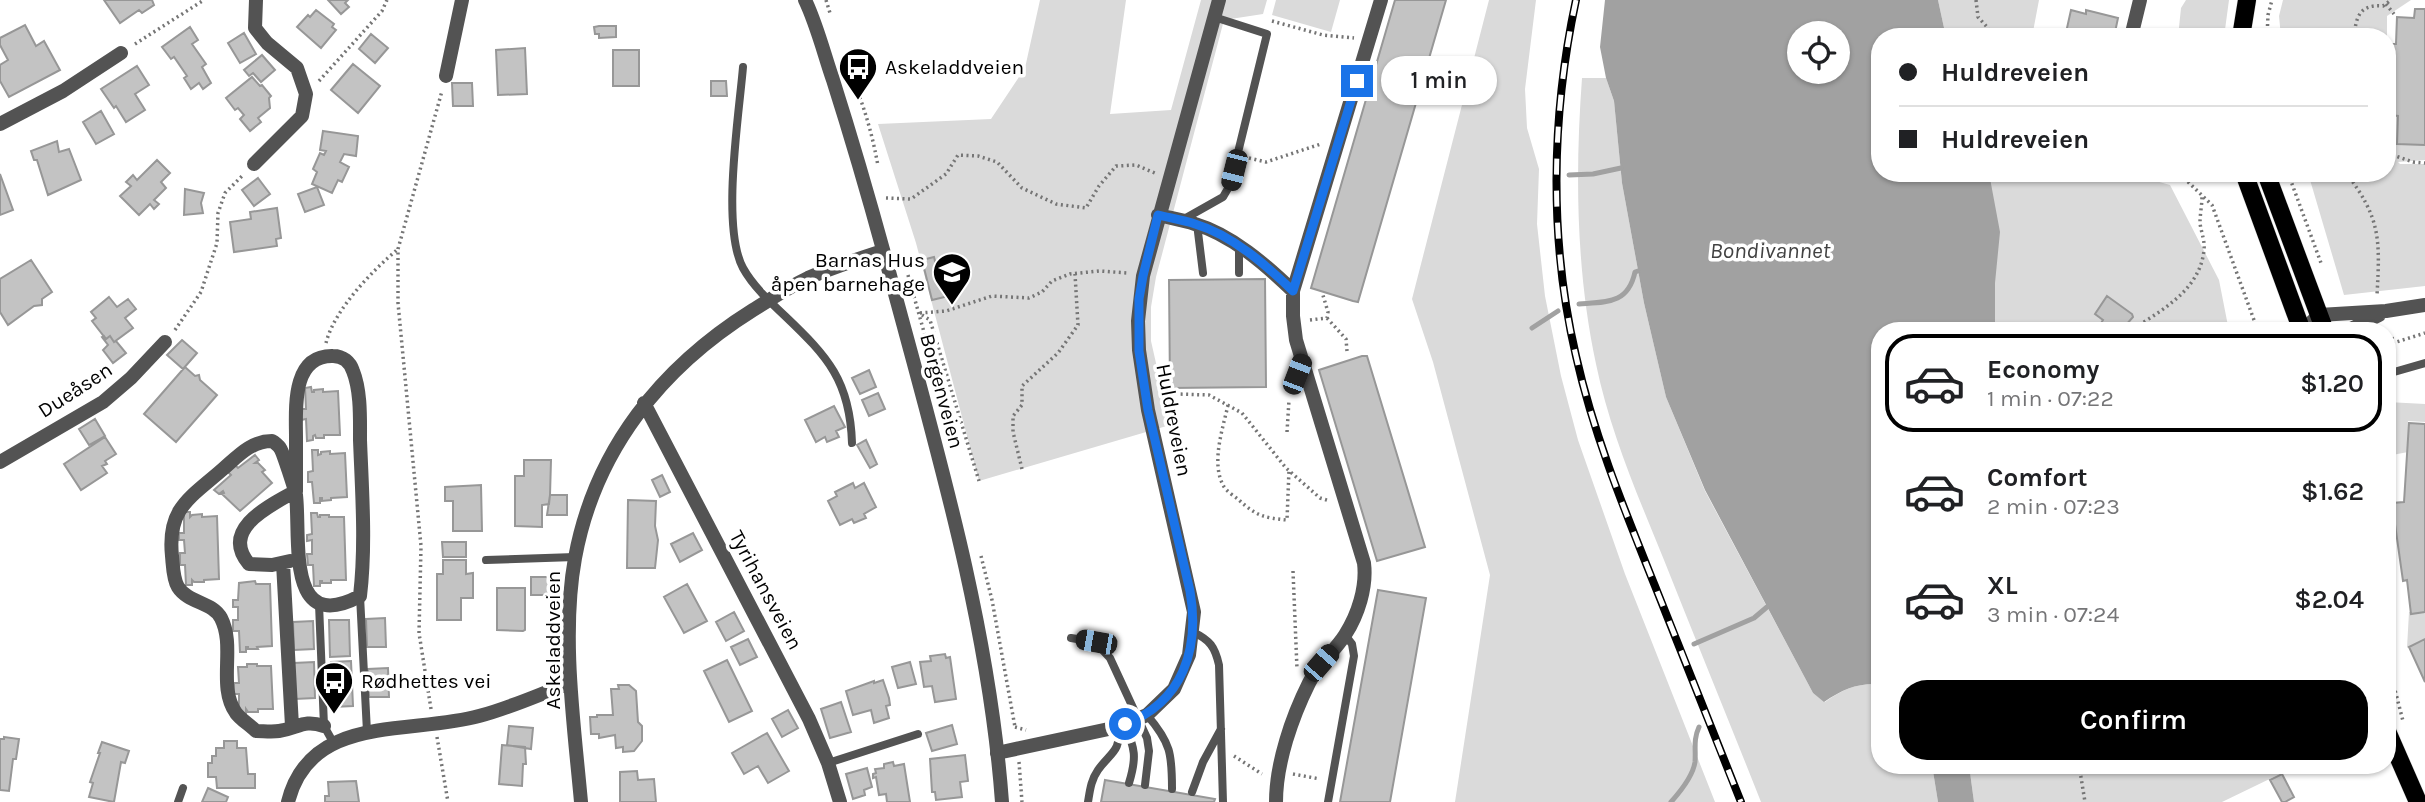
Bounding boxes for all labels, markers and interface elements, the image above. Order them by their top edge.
map controls [1787,21,1850,84]
button: locate [1787,21,1850,84]
bus stop icon: Askeladdveien [837,46,879,101]
place label: Askeladdveien [885,55,1024,79]
callout: 1 min [1382,56,1497,106]
text: Huldreveien [1941,57,2089,88]
route end [1341,65,1373,97]
text: 1 min [1410,67,1468,94]
text: Huldreveien [1941,124,2089,155]
car [1219,147,1250,193]
water label: Bondivannet [1710,237,1832,264]
place label: Barnas Hus åpen barnehage [771,248,925,296]
school or university icon: Barnas Hus åpen barnehage [931,251,973,306]
street label: Borgenveien [915,331,969,451]
car [1280,351,1315,397]
icon: car [1903,352,1966,415]
text: Economy [1987,354,2099,385]
street label: Dueåsen [33,357,117,423]
street label: Huldreveien [1151,362,1197,478]
text: $1.20 [2300,368,2364,399]
text: 1 min · 07:22 [1987,385,2114,412]
icon: car [1903,460,1966,523]
text: Comfort [1987,462,2088,493]
text: $1.62 [2301,476,2364,507]
text: 2 min · 07:23 [1987,493,2120,520]
street label: Tyrihansveien [725,526,807,654]
icon: car [1903,568,1966,631]
street label: Askeladdveien [541,570,565,710]
text: XL [1987,570,2018,601]
text: $2.04 [2294,584,2364,615]
text: 3 min · 07:24 [1987,601,2119,628]
car [1074,628,1119,656]
car [1300,640,1343,686]
bus stop icon: Rødhettes vei [313,660,355,715]
place label: Rødhettes vei [361,669,491,693]
button: Confirm [1899,680,2368,760]
route start [1109,708,1141,740]

